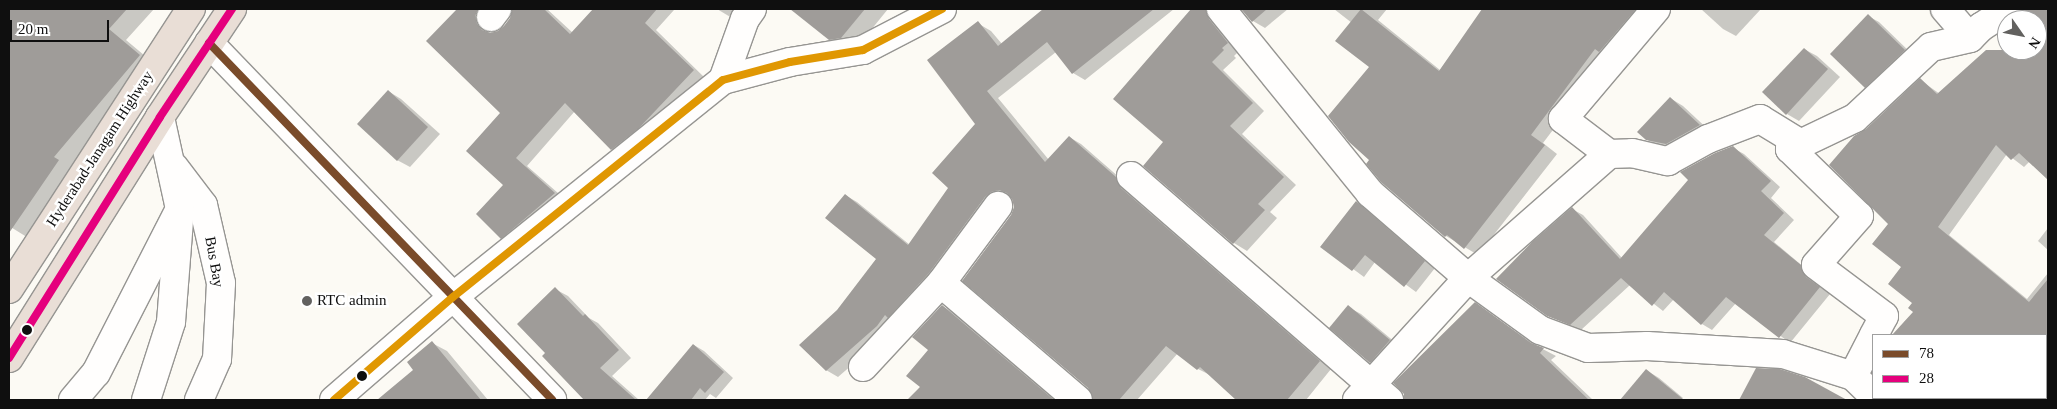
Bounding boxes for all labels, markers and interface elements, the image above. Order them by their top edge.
scale bar [12,10,111,42]
north arrow [1997,10,2047,60]
text: 20 m [18,21,48,37]
text: N [2025,35,2043,51]
street label: Hyderabad-Janagam Highway [43,68,157,230]
street label: Bus Bay [201,235,227,289]
place label: RTC admin [317,292,387,310]
marker: RTC admin [301,295,313,307]
unlabelled marker [22,325,32,335]
legend [1872,334,2047,399]
text: 78 [1919,345,1934,361]
text: 28 [1919,370,1934,386]
unlabelled marker [357,371,367,381]

